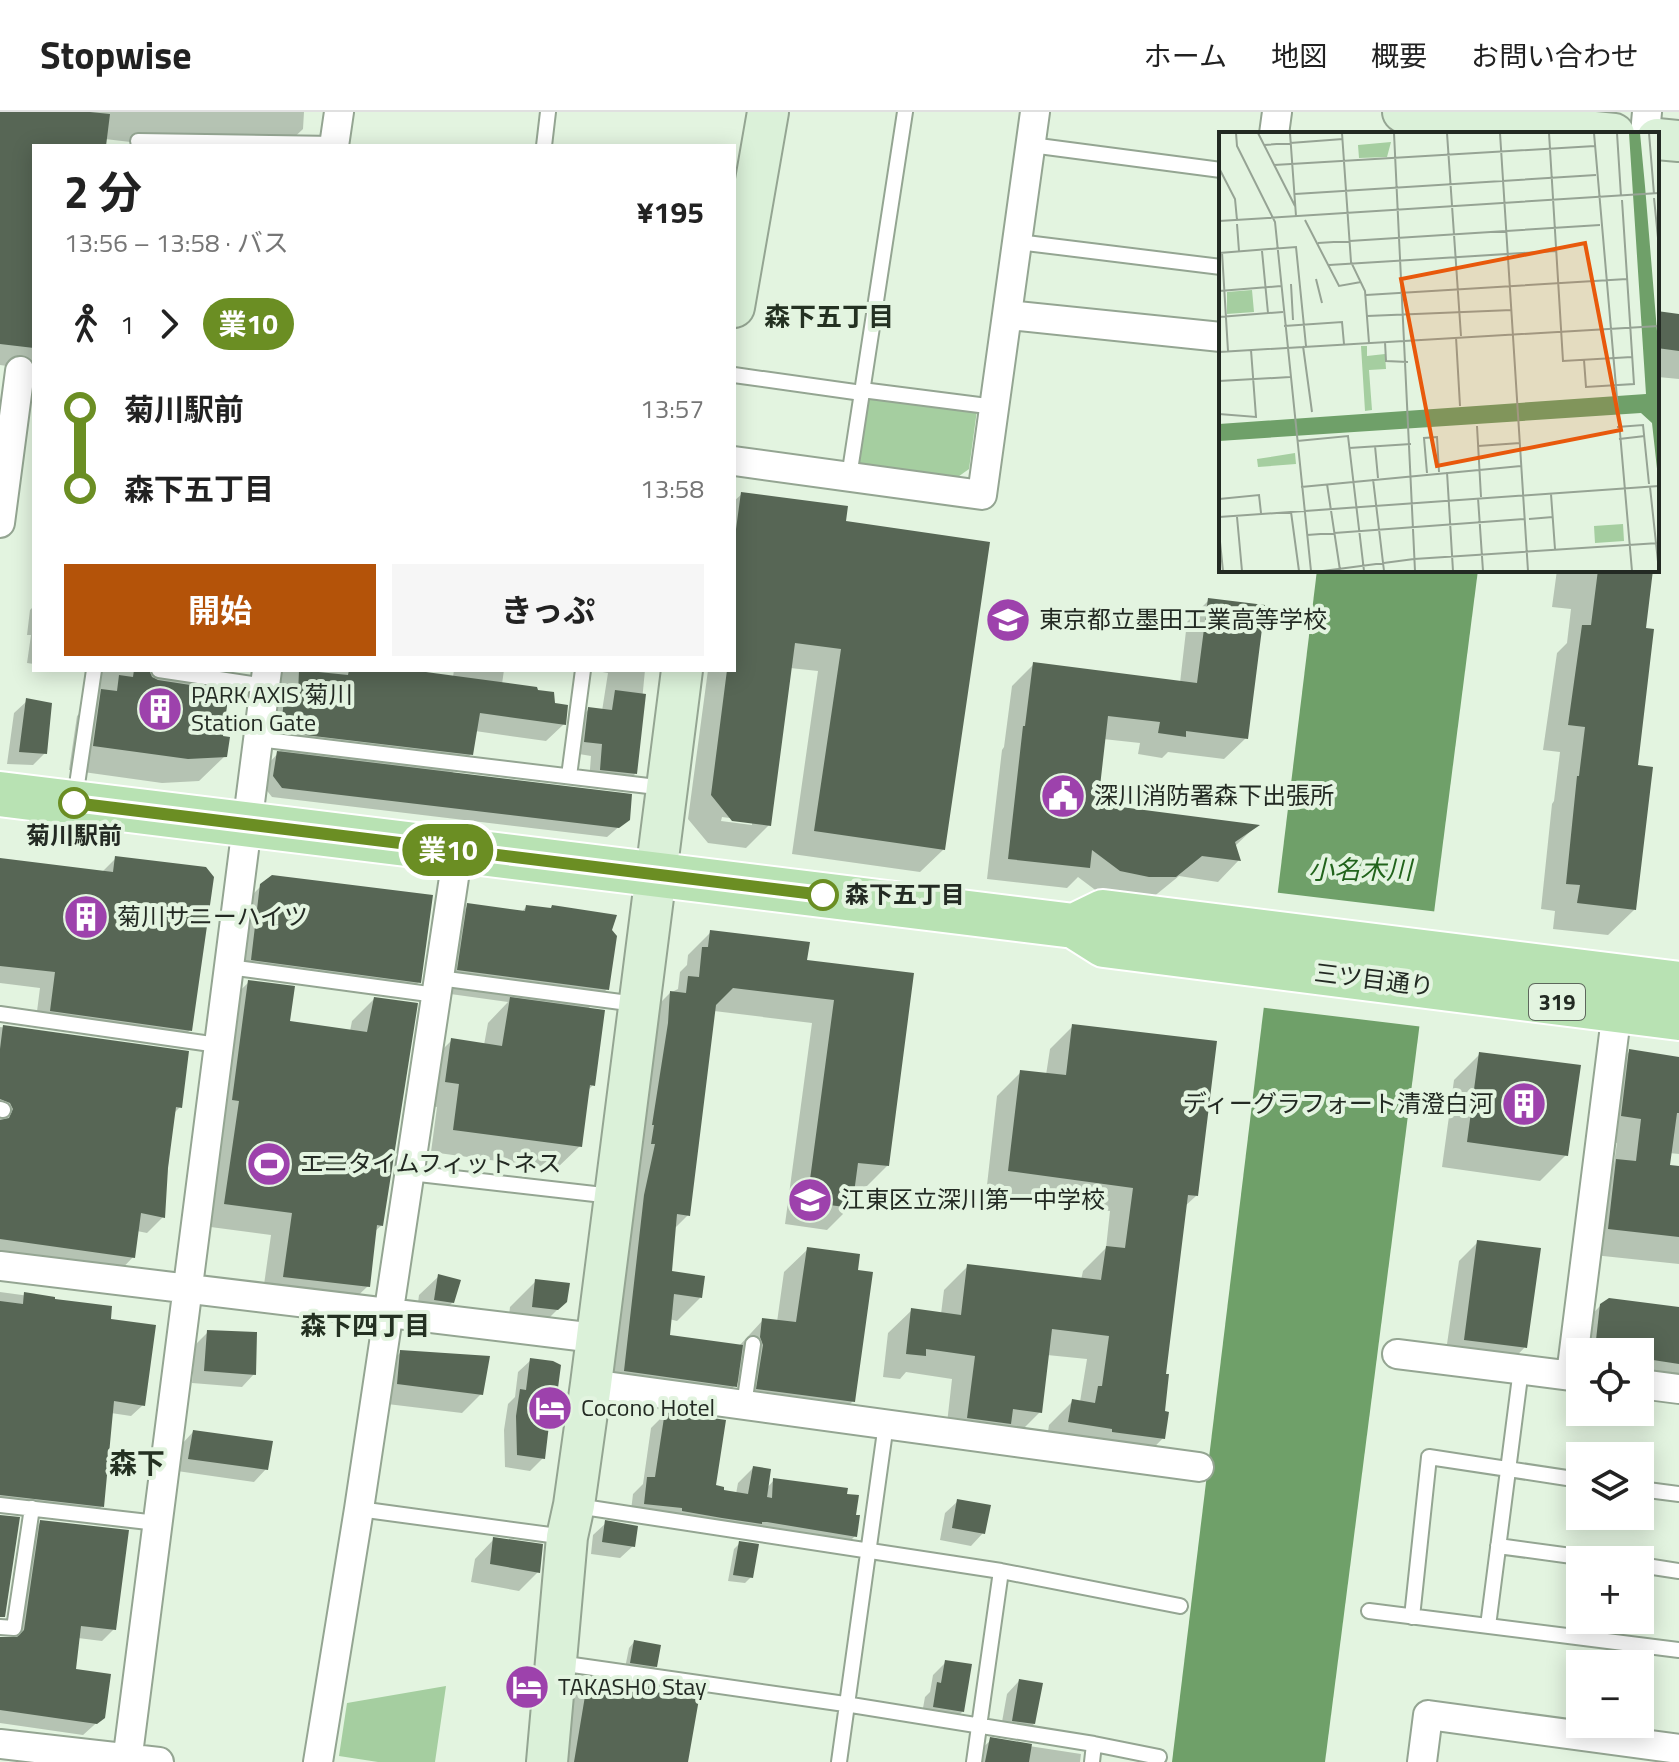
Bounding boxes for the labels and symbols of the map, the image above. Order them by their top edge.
inset map [1219,132,1659,572]
district label: 森下五丁目 [764,297,894,336]
school or university icon: 東京都立墨田工業高等学校 [984,596,1032,644]
place label: 東京都立墨田工業高等学校 [1039,601,1327,637]
place label: PARK AXIS 菊川 Station Gate [191,676,352,740]
building icon: PARK AXIS 菊川 Station Gate [136,685,184,733]
public building icon: 深川消防署森下出張所 [1039,772,1087,820]
place label: 深川消防署森下出張所 [1094,777,1334,813]
marker: 菊川駅前 [59,788,89,818]
place label: 菊川駅前 [26,817,122,853]
line badge: 業10 [402,824,494,876]
water label: 小名木川 [1308,850,1415,889]
place label: 森下五丁目 [845,876,965,912]
marker: 森下五丁目 [808,880,838,910]
building icon: 菊川サニーハイツ [62,893,110,941]
place label: 菊川サニーハイツ [117,898,308,934]
street label: 三ツ目通り [1312,954,1436,1004]
road number: 319 [1529,984,1585,1020]
building icon: ディーグラフォート清澄白河 [1500,1080,1548,1128]
place label: ディーグラフォート清澄白河 [1183,1085,1493,1121]
sports icon: エニタイムフィットネス [245,1140,293,1188]
place label: エニタイムフィットネス [300,1145,562,1181]
school or university icon: 江東区立深川第一中学校 [786,1176,834,1224]
place label: 江東区立深川第一中学校 [841,1181,1105,1217]
district label: 森下四丁目 [300,1306,430,1345]
hotel icon: Cocono Hotel [526,1384,574,1432]
place label: Cocono Hotel [581,1389,715,1425]
district label: 森下 [109,1441,165,1484]
hotel icon: TAKASHO Stay [503,1663,551,1711]
place label: TAKASHO Stay [558,1668,707,1704]

